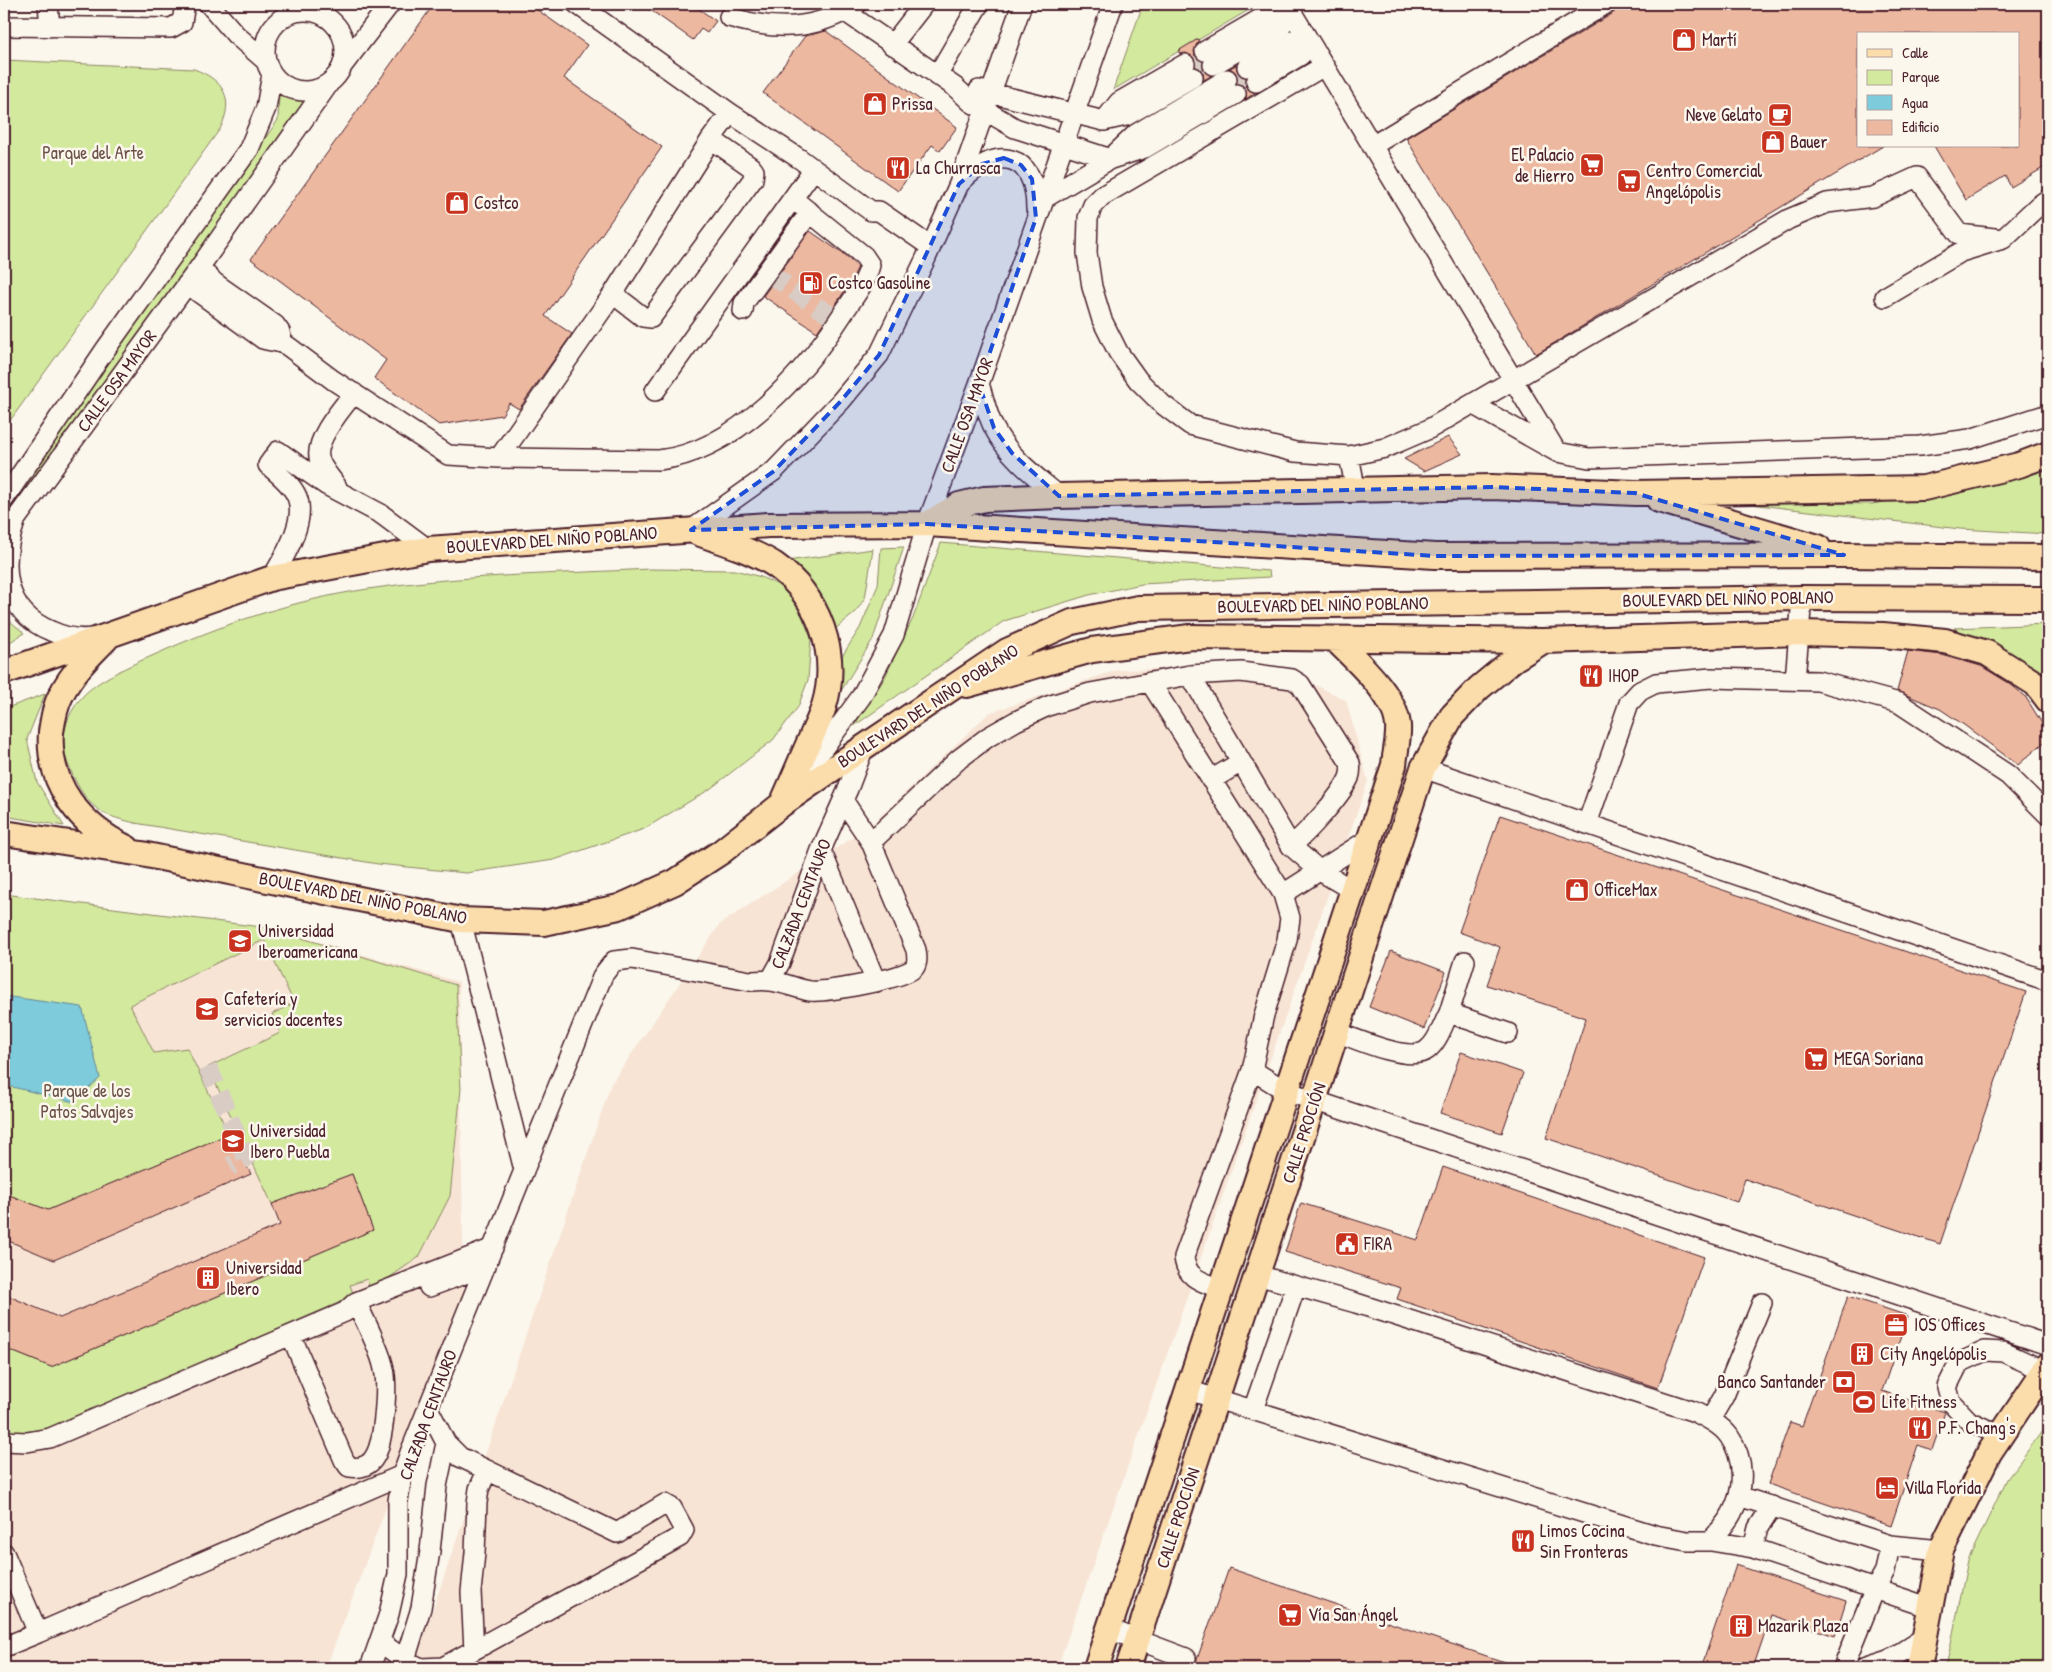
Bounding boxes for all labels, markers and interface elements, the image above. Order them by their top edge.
shop icon: Martí [1671,27,1697,53]
place label: Martí [1702,27,1737,52]
legend [1857,32,2020,148]
text: Calle [1902,42,1929,63]
text: Parque [1902,66,1940,87]
shop icon: Prissa [862,91,888,117]
place label: Prissa [892,91,933,116]
text: Agua [1902,92,1928,113]
place label: Neve Gelato [1686,102,1762,127]
cafe icon: Neve Gelato [1767,102,1793,128]
text: Edificio [1902,116,1939,137]
shop icon: Bauer [1760,129,1786,155]
place label: Bauer [1790,129,1828,154]
park label: Parque del Arte [42,140,144,165]
place label: El Palacio de Hierro [1511,142,1574,188]
supermarket icon: El Palacio de Hierro [1579,152,1605,178]
restaurant icon: La Churrasca [885,155,911,181]
place label: La Churrasca [916,155,1000,180]
place label: Centro Comercial Angelópolis [1646,158,1762,204]
supermarket icon: Centro Comercial Angelópolis [1616,168,1642,194]
shop icon: Costco [444,190,470,216]
place label: Costco [474,190,518,215]
fuel station icon: Costco Gasoline [798,270,824,296]
place label: Costco Gasoline [828,270,931,295]
street label: CALLE OSA MAYOR [71,324,162,437]
street label: CALLE OSA MAYOR [934,354,999,476]
street label: BOULEVARD DEL NIÑO POBLANO [446,520,658,559]
street label: BOULEVARD DEL NIÑO POBLANO [1622,584,1834,613]
street label: BOULEVARD DEL NIÑO POBLANO [1217,590,1429,619]
street label: BOULEVARD DEL NIÑO POBLANO [832,638,1023,774]
restaurant icon: IHOP [1578,663,1604,689]
place label: IHOP [1608,663,1639,688]
street label: CALZADA CENTAURO [764,835,837,972]
street label: BOULEVARD DEL NIÑO POBLANO [257,865,469,930]
shop icon: OfficeMax [1564,877,1590,903]
place label: OfficeMax [1594,877,1657,902]
place label: Universidad Iberoamericana [258,918,358,964]
school or university icon: Universidad Iberoamericana [227,928,253,954]
place label: Cafetería y servicios docentes [224,986,343,1032]
school or university icon: Cafetería y servicios docentes [194,996,220,1022]
supermarket icon: MEGA Soriana [1803,1046,1829,1072]
place label: MEGA Soriana [1834,1046,1923,1071]
park label: Parque de los Patos Salvajes [41,1078,134,1124]
street label: CALLE PROCIÓN [1275,1079,1332,1186]
place label: Universidad Ibero Puebla [250,1118,329,1164]
school or university icon: Universidad Ibero Puebla [220,1128,246,1154]
public building icon: FIRA [1334,1231,1360,1257]
place label: FIRA [1363,1231,1392,1256]
place label: Universidad Ibero [226,1255,301,1301]
building icon: Universidad Ibero [195,1265,221,1291]
office icon: IOS Offices [1883,1312,1909,1338]
place label: IOS Offices [1914,1312,1985,1337]
building icon: City Angelópolis [1849,1341,1875,1367]
place label: City Angelópolis [1880,1341,1987,1366]
street label: CALZADA CENTAURO [392,1346,463,1484]
place label: Banco Santander [1717,1369,1826,1394]
bank icon: Banco Santander [1831,1369,1857,1395]
sports icon: Life Fitness [1851,1389,1877,1415]
place label: Life Fitness [1882,1389,1957,1414]
restaurant icon: P.F. Chang's [1907,1415,1933,1441]
place label: P.F. Chang's [1938,1415,2016,1440]
street label: CALLE PROCIÓN [1149,1464,1206,1571]
hotel icon: Villa Florida [1874,1475,1900,1501]
place label: Villa Florida [1904,1475,1981,1500]
place label: Limos Cocina Sin Fronteras [1540,1518,1628,1564]
restaurant icon: Limos Cocina Sin Fronteras [1510,1528,1536,1554]
supermarket icon: Vía San Ángel [1277,1602,1303,1628]
place label: Vía San Ángel [1308,1602,1398,1627]
building icon: Mazarik Plaza [1728,1613,1754,1639]
place label: Mazarik Plaza [1758,1613,1848,1638]

